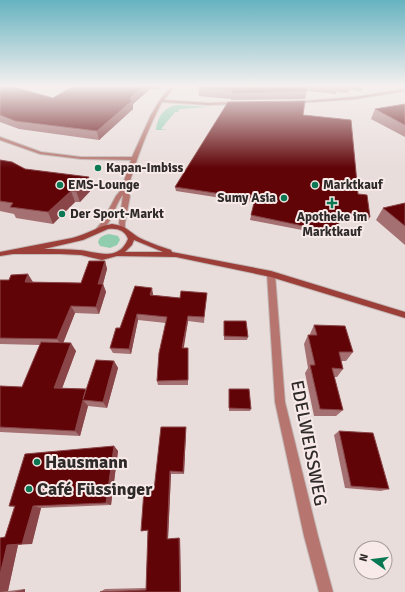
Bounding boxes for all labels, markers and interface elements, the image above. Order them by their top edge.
place label: Kapan-Imbiss [106,160,184,176]
marker: Kapan-Imbiss [93,163,103,173]
place label: EMS-Lounge [68,177,140,193]
place label: Marktkauf [323,177,384,193]
marker: EMS-Lounge [55,180,65,190]
marker: Marktkauf [310,180,320,190]
place label: Sumy Asia [217,190,276,206]
marker: Sumy Asia [279,193,289,203]
marker: Apotheke im Marktkauf [327,198,337,208]
place label: Der Sport-Markt [70,206,164,222]
marker: Der Sport-Markt [57,209,67,219]
place label: Apotheke im Marktkauf [297,209,368,240]
street label: EDELWEISSWEG [286,378,332,508]
place label: Hausmann [45,451,128,473]
marker: Hausmann [32,457,42,467]
place label: Café Füssinger [37,478,153,500]
marker: Café Füssinger [24,484,34,494]
north arrow [353,540,393,580]
text: N [357,552,371,563]

